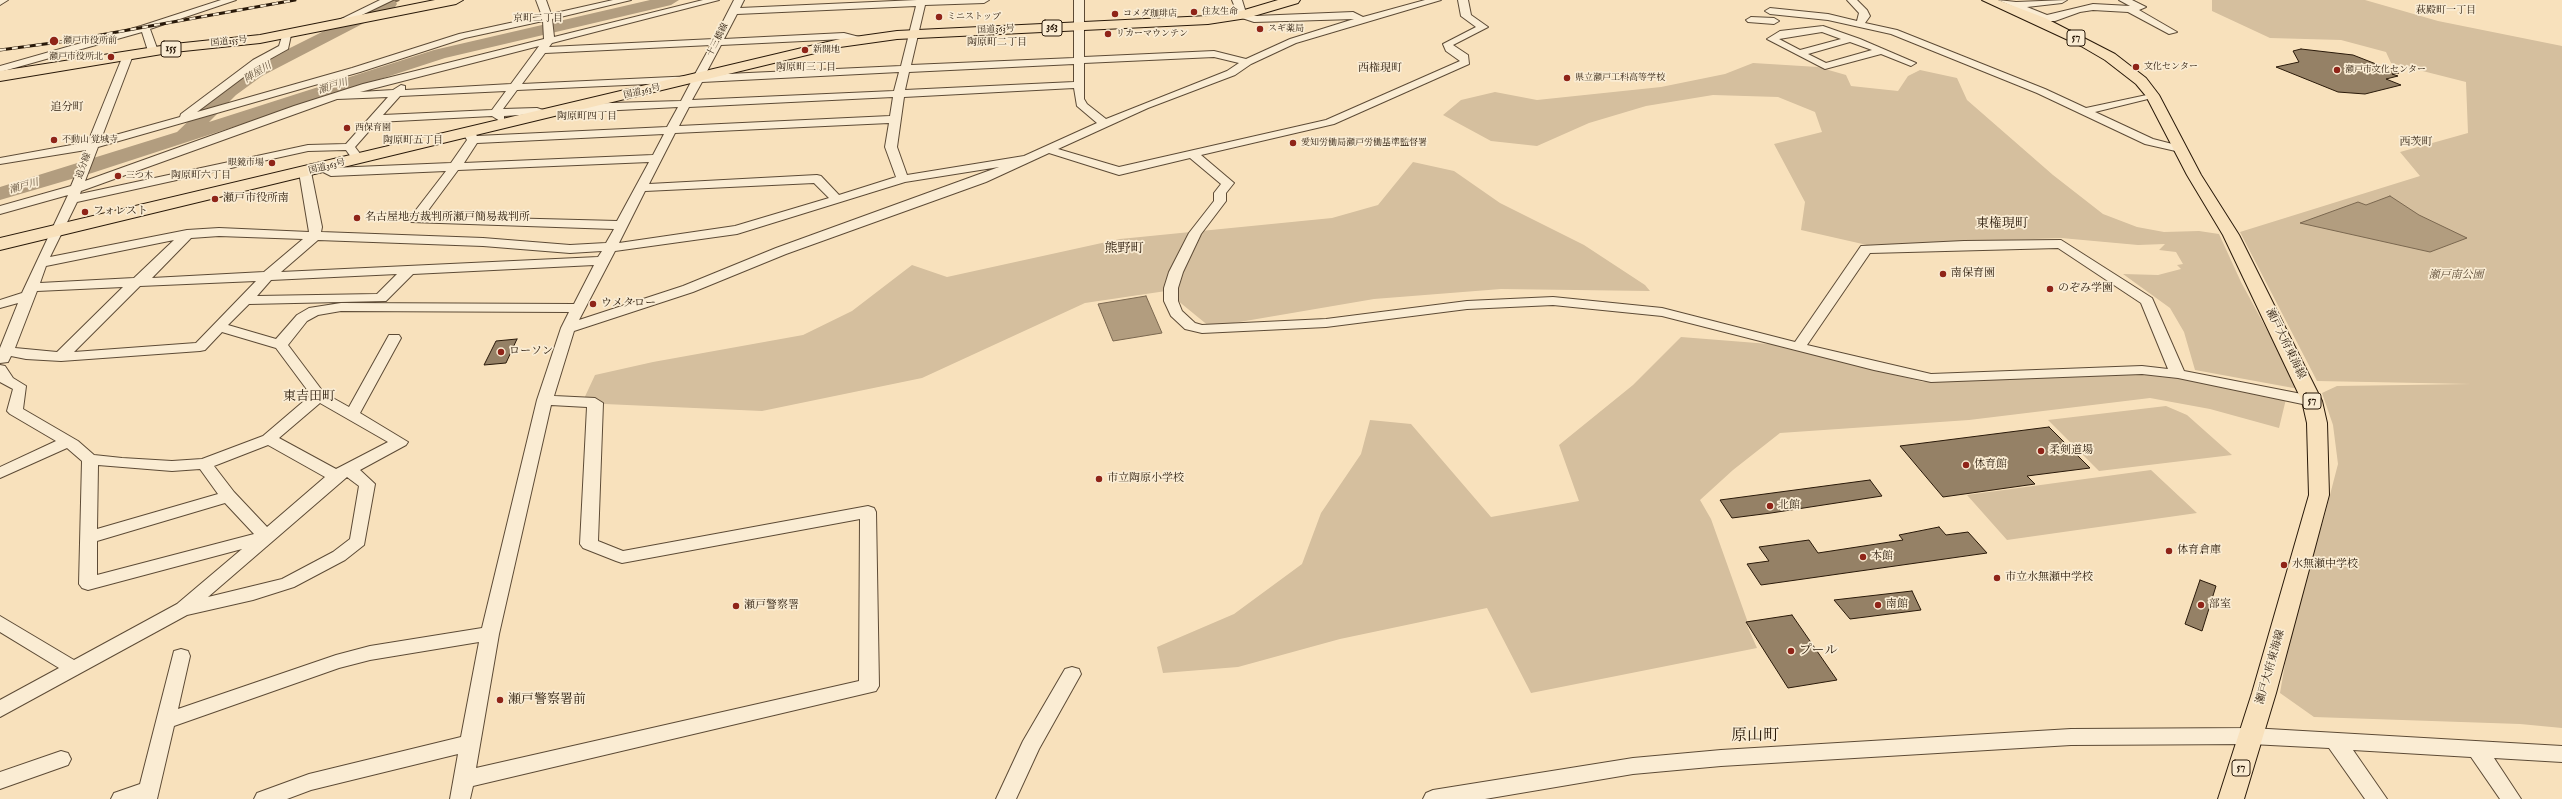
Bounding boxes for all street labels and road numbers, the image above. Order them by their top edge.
road number: 363 [1042,20,1062,36]
street label: 十三橋線 [705,22,731,58]
street label: 国道363号 [977,24,1015,36]
road number: 57 [2067,30,2085,46]
street label: 国道155号 [210,35,248,49]
road number: 155 [161,41,181,57]
street label: 国道363号 [623,83,661,101]
street label: 追分線 [74,151,94,181]
street label: 国道363号 [307,157,347,177]
street label: 瀬戸大府東海線 [2262,307,2308,381]
road number: 57 [2303,393,2321,409]
street label: 瀬戸大府東海線 [2254,628,2288,706]
road number: 57 [2232,760,2250,776]

